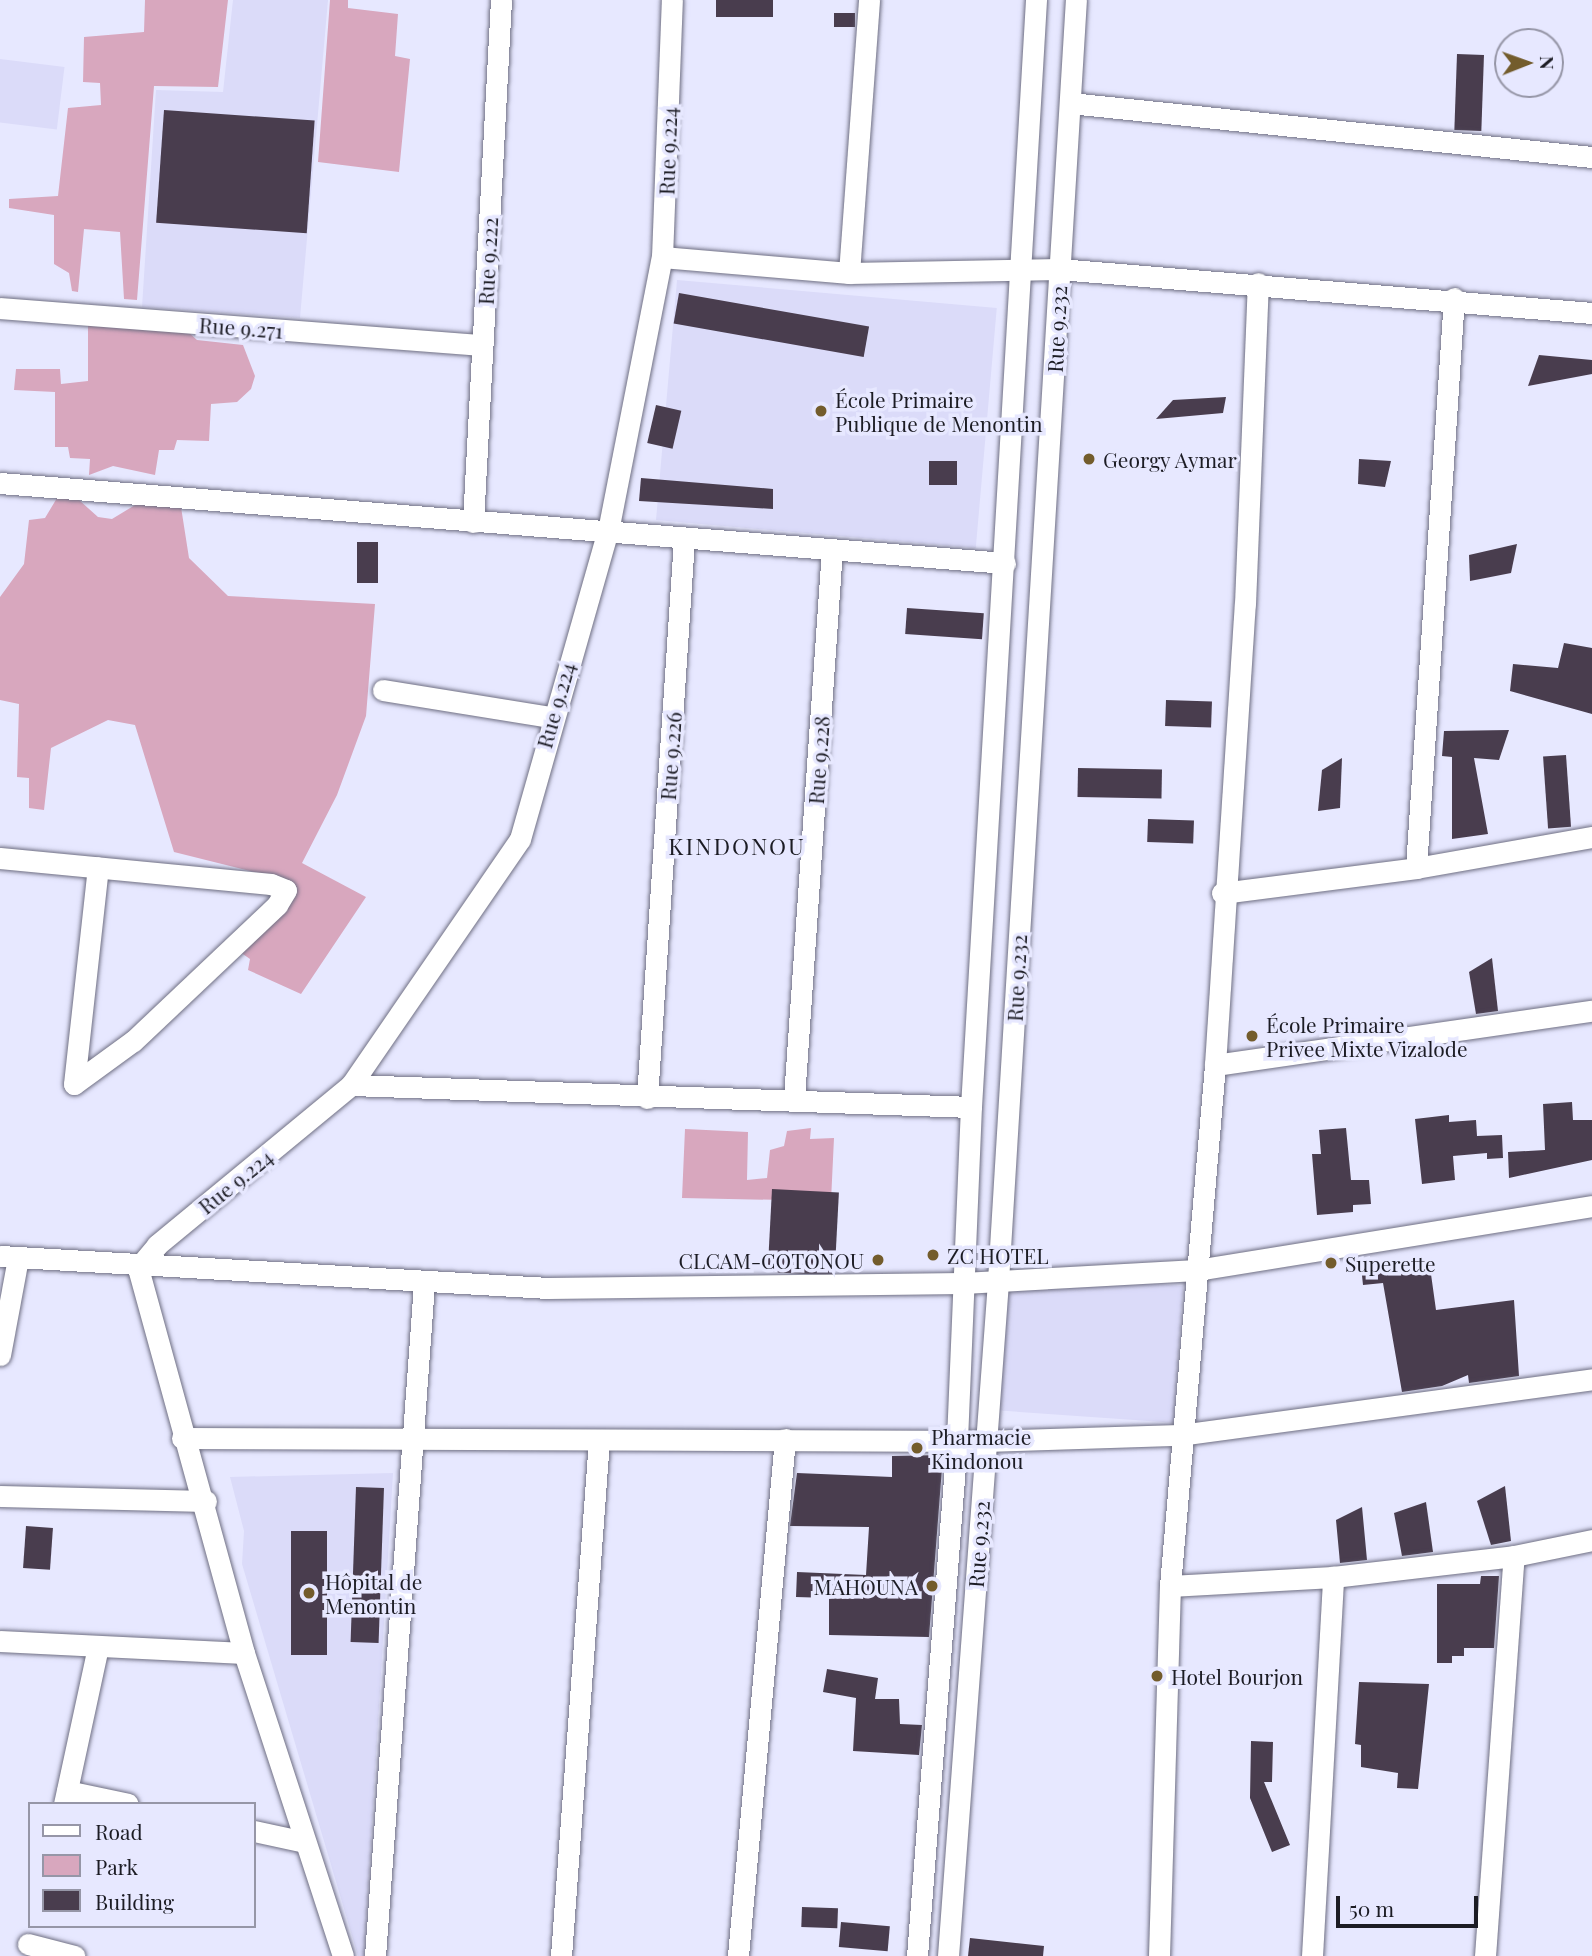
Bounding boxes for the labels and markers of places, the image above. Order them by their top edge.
place label: École Primaire Publique de Menontin [835,386,1042,436]
marker: École Primaire Publique de Menontin [813,403,829,419]
place label: Georgy Aymar [1103,446,1238,472]
marker: Georgy Aymar [1081,451,1097,467]
place label: École Primaire Privee Mixte Vizalode [1266,1011,1468,1061]
marker: École Primaire Privee Mixte Vizalode [1244,1028,1260,1044]
place label: ZC HOTEL [947,1242,1049,1268]
place label: CLCAM-COTONOU [679,1247,864,1273]
marker: ZC HOTEL [925,1247,941,1263]
place label: Superette [1345,1250,1436,1276]
marker: CLCAM-COTONOU [870,1252,886,1268]
marker: Superette [1323,1255,1339,1271]
place label: Pharmacie Kindonou [931,1423,1031,1473]
marker: Pharmacie Kindonou [909,1440,925,1456]
place label: Hôpital de Menontin [325,1568,422,1618]
place label: MAHOUNA [813,1573,918,1599]
marker: MAHOUNA [924,1578,940,1594]
marker: Hôpital de Menontin [299,1583,319,1603]
place label: Hotel Bourjon [1171,1663,1303,1689]
marker: Hotel Bourjon [1149,1668,1165,1684]

